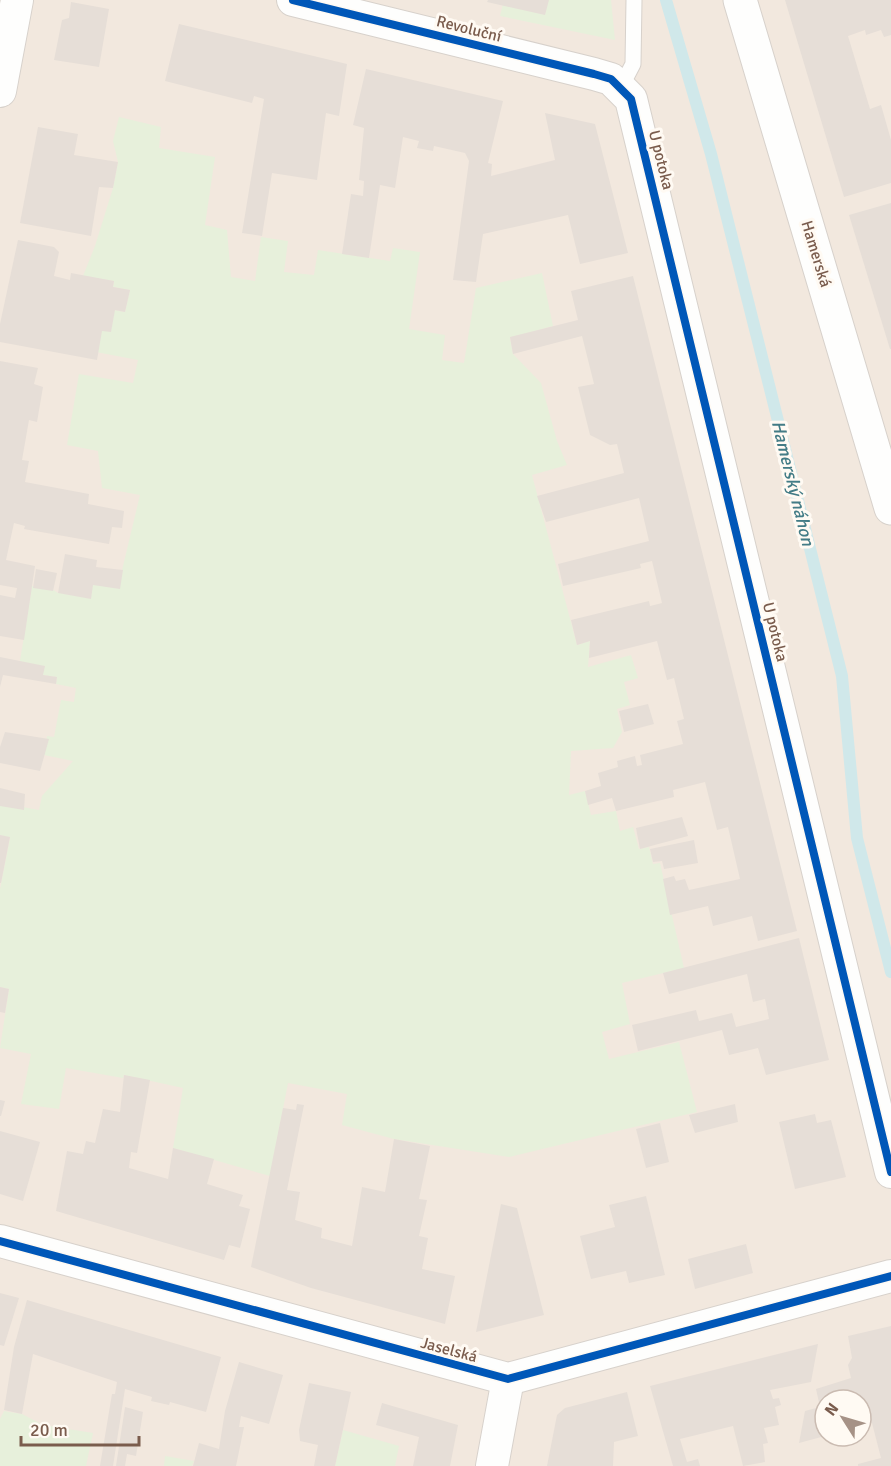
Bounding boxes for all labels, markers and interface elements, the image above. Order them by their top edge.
street label: Revoluční [434,11,504,47]
street label: U potoka [644,128,678,192]
street label: Hamerská [796,218,836,290]
water label: Hamerský náhon [767,418,819,549]
street label: U potoka [758,600,792,664]
street label: Jaselská [419,1333,479,1367]
north arrow [813,1388,873,1448]
text: N [820,1399,843,1420]
scale bar [21,1409,140,1447]
text: 20 m [30,1419,68,1441]

